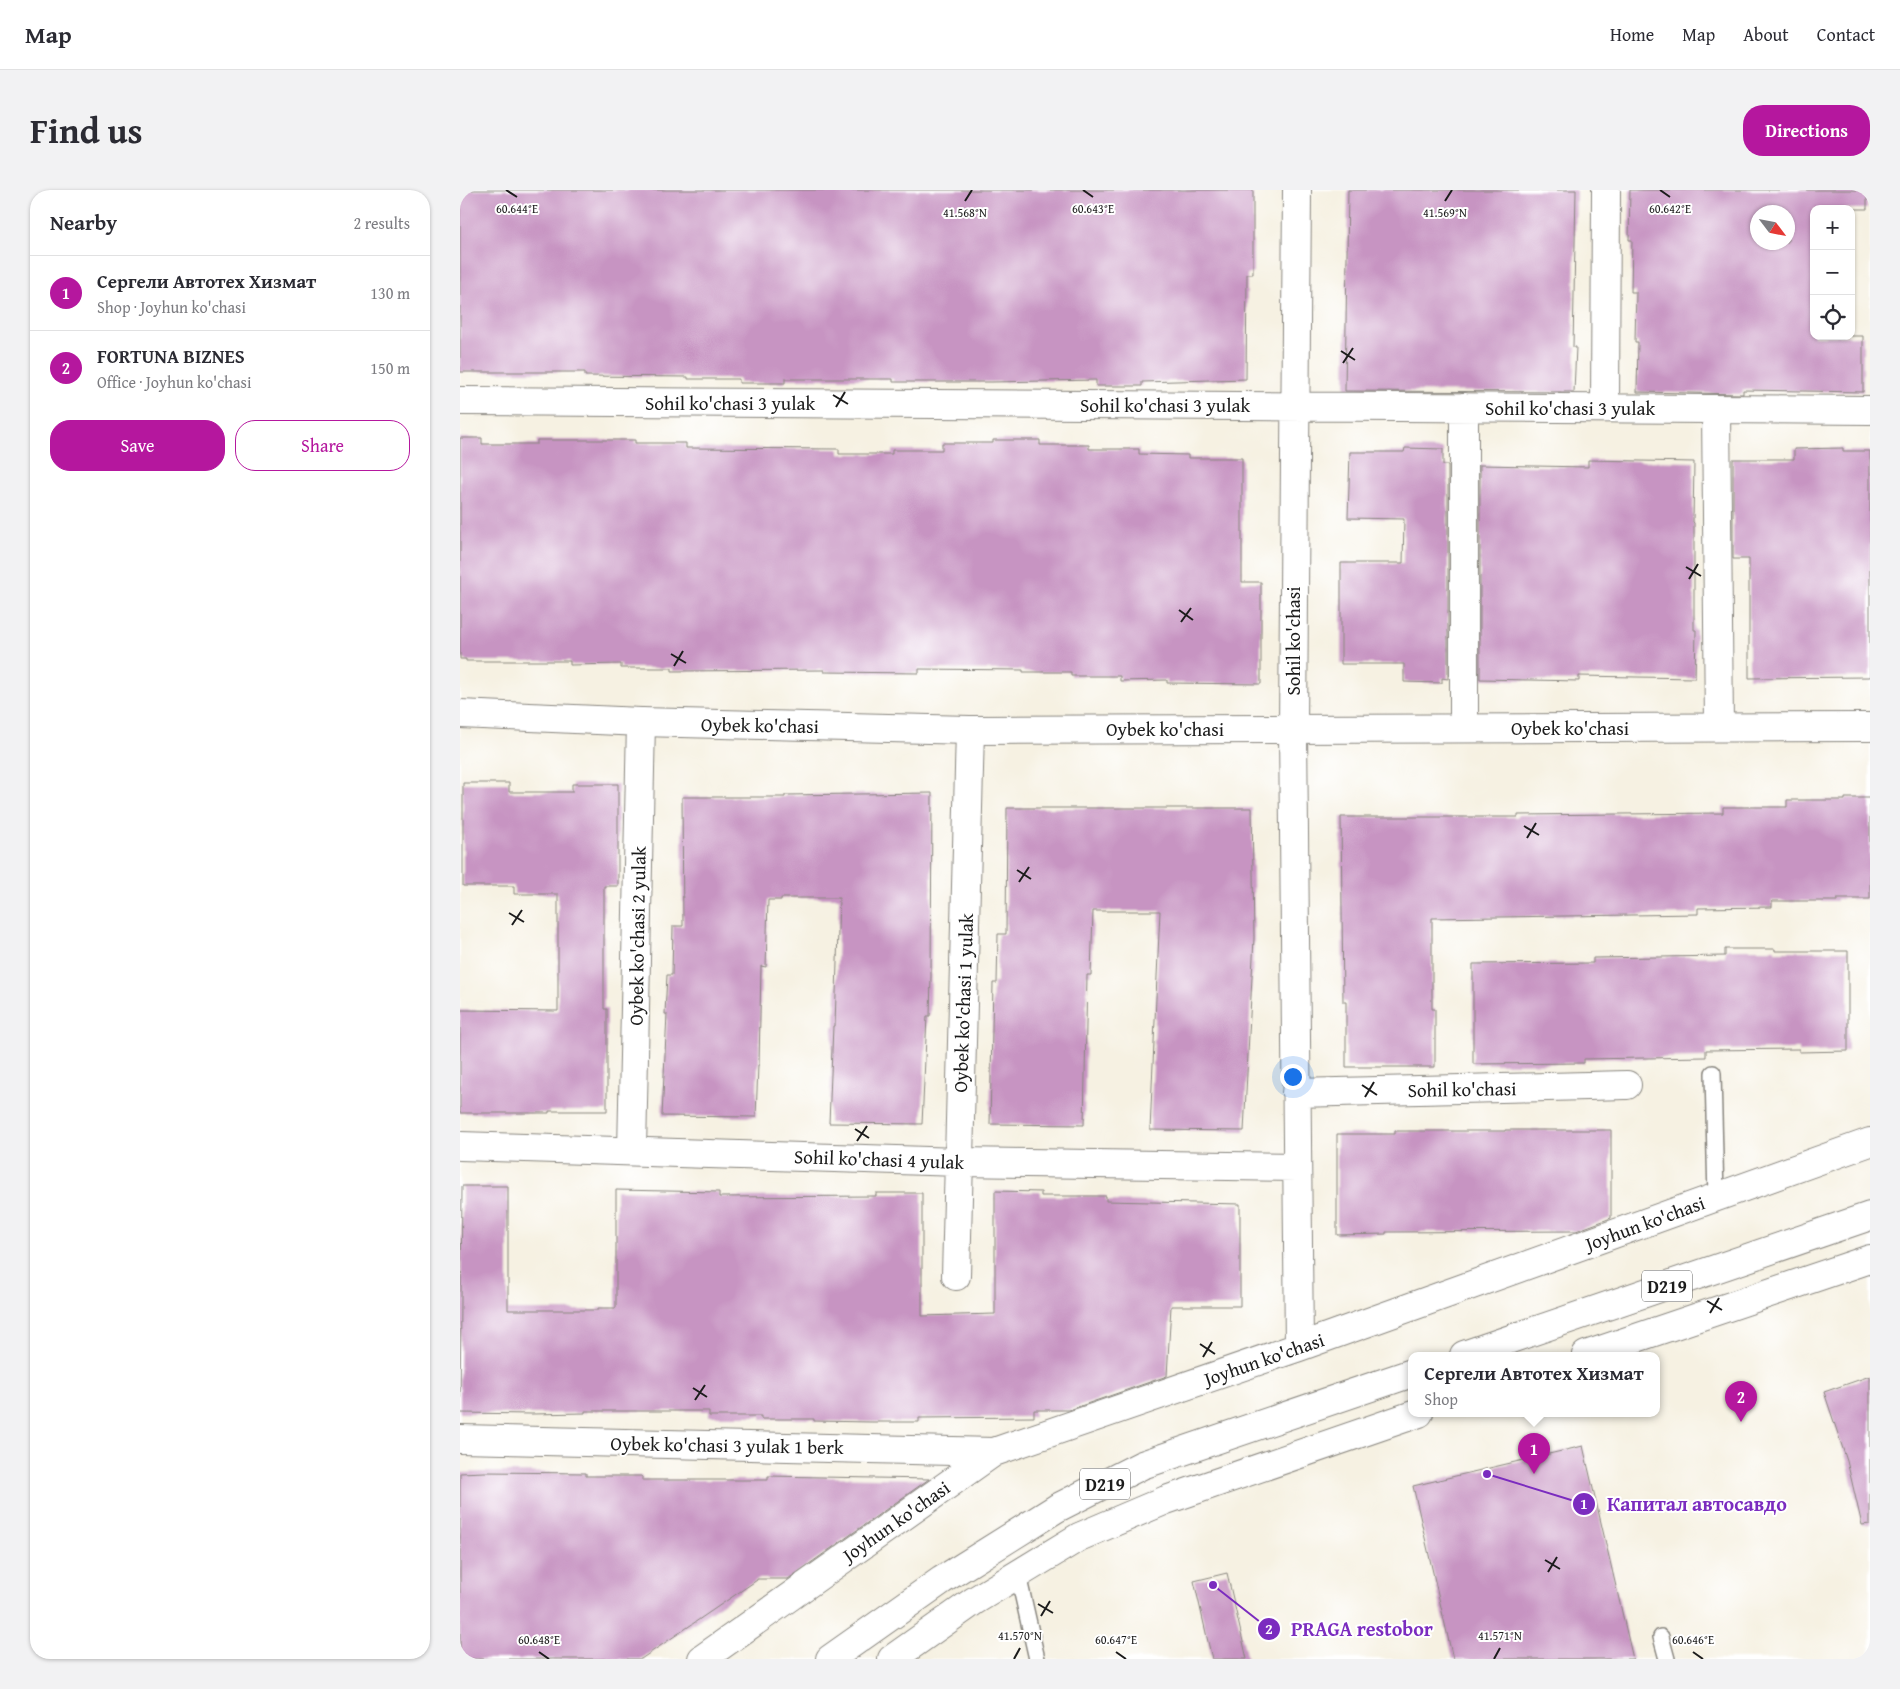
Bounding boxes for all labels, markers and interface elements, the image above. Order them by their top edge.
text: Map [25,17,72,52]
text: Home [1610,21,1654,48]
text: Map [1682,21,1715,48]
text: About [1743,21,1789,48]
text: Contact [1817,21,1875,48]
text: Find us [30,105,143,156]
button: Directions [1743,105,1870,156]
text: 60.644°E [496,200,538,217]
text: 60.643°E [1072,200,1114,217]
text: 60.642°E [1649,200,1691,217]
text: 41.568°N [943,204,987,221]
text: 41.569°N [1423,204,1467,221]
north arrow [1750,205,1795,250]
map controls [1810,205,1855,340]
button: + [1810,205,1855,250]
text: Nearby [50,207,117,238]
text: 2 results [353,211,410,235]
button: − [1810,250,1855,295]
text: Сергели Автотех Хизмат [97,267,316,295]
text: 1 [62,281,70,305]
text: 130 m [370,281,410,305]
text: Shop · Joyhun ko'chasi [97,295,246,319]
button: locate [1810,295,1855,340]
text: FORTUNA BIZNES [97,342,245,370]
text: 2 [62,356,70,380]
text: 150 m [370,356,410,380]
text: Office · Joyhun ko'chasi [97,370,251,394]
street label: Sohil ko'chasi 3 yulak [645,389,815,417]
street label: Sohil ko'chasi 3 yulak [1080,391,1250,419]
street label: Sohil ko'chasi 3 yulak [1485,394,1655,422]
button: Save [50,420,225,471]
button: Share [235,420,410,471]
street label: Sohil ko'chasi [1279,586,1307,696]
street label: Oybek ko'chasi [701,710,819,740]
street label: Oybek ko'chasi [1511,714,1629,742]
street label: Oybek ko'chasi [1106,715,1224,743]
street label: Oybek ko'chasi 2 yulak [621,846,653,1026]
street label: Oybek ko'chasi 1 yulak [946,913,980,1093]
your location [1280,1064,1306,1090]
street label: Sohil ko'chasi [1407,1074,1517,1104]
street label: Sohil ko'chasi 4 yulak [793,1142,965,1176]
street label: Joyhun ko'chasi [1579,1188,1709,1258]
road number: D219 [1642,1270,1692,1302]
street label: Joyhun ko'chasi [1198,1325,1328,1393]
popup [1408,1352,1660,1417]
text: Сергели Автотех Хизмат [1424,1359,1644,1387]
pin: 2 [1725,1381,1757,1422]
text: Shop [1424,1387,1458,1411]
street label: Oybek ko'chasi 3 yulak 1 berk [610,1429,844,1461]
pin: 1 [1518,1433,1550,1474]
road number: D219 [1080,1468,1130,1500]
street label: Joyhun ko'chasi [835,1474,955,1570]
callout: Капитал автосавдо [1572,1486,1797,1521]
text: Капитал автосавдо [1607,1489,1787,1518]
text: 1 [1580,1493,1588,1514]
callout: PRAGA restobor [1256,1612,1443,1647]
text: PRAGA restobor [1291,1614,1433,1643]
text: 2 [1265,1618,1273,1639]
text: 41.570°N [998,1627,1042,1644]
text: 41.571°N [1478,1627,1522,1644]
text: 60.648°E [518,1631,560,1648]
text: 60.647°E [1095,1631,1137,1648]
text: 60.646°E [1672,1631,1714,1648]

